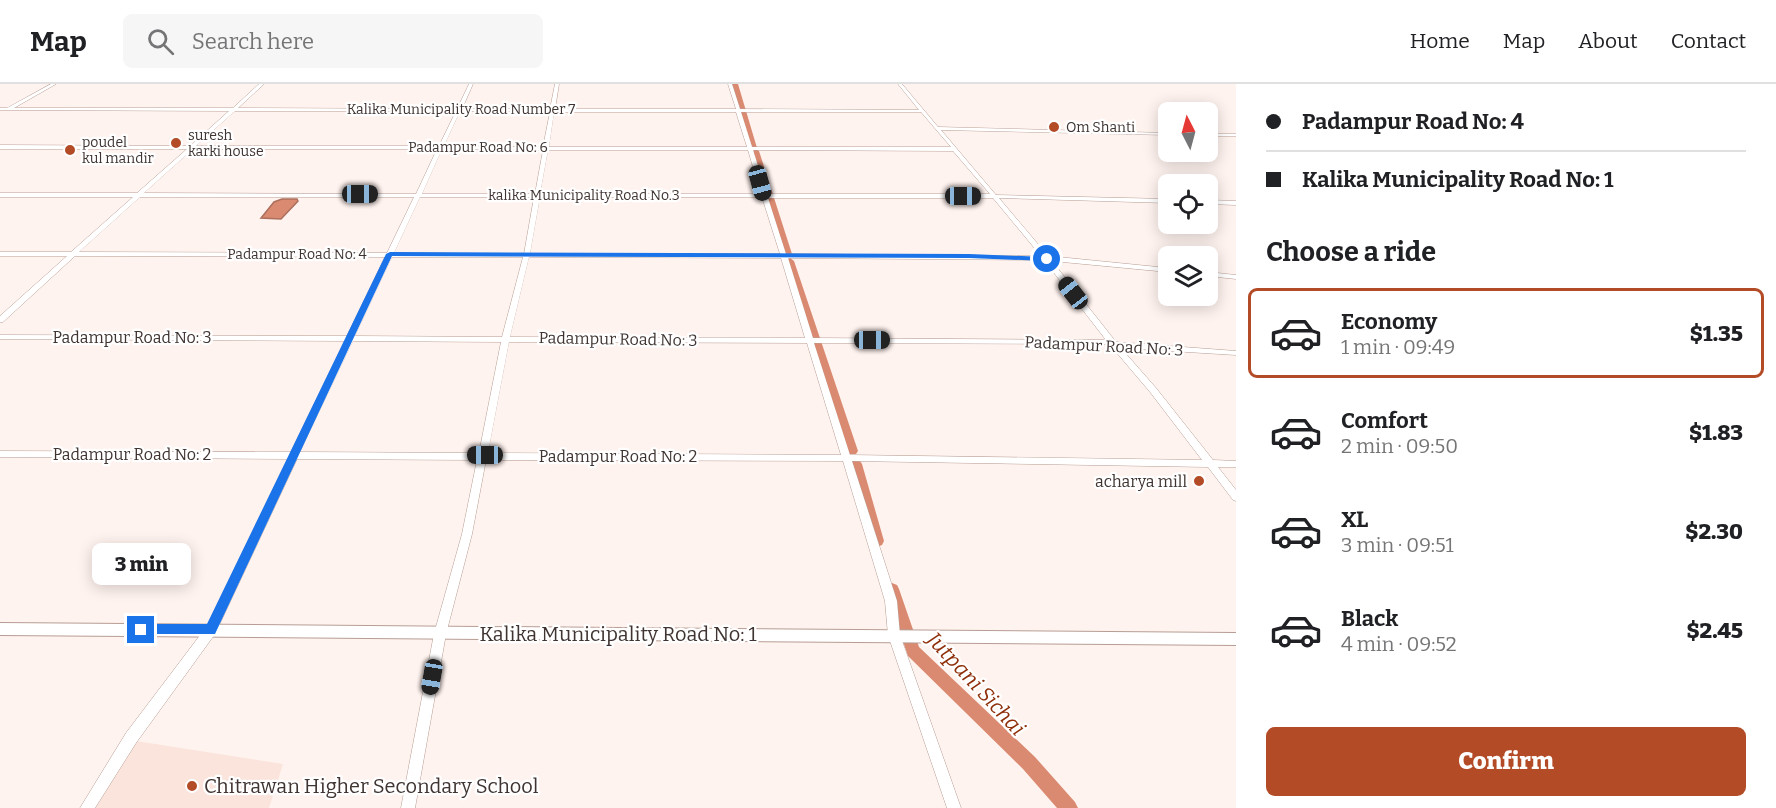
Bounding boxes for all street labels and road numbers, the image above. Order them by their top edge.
street label: Kalika Municipality Road Number 7 [347,101,575,118]
street label: Padampur Road No: 6 [408,139,548,156]
street label: kalika Municipality Road No.3 [488,187,680,204]
street label: Padampur Road No: 4 [227,246,367,263]
street label: Padampur Road No: 3 [52,328,212,347]
street label: Padampur Road No: 3 [538,328,698,350]
street label: Padampur Road No: 3 [1024,332,1184,360]
street label: Padampur Road No: 2 [53,445,211,464]
street label: Padampur Road No: 2 [539,447,697,466]
street label: Kalika Municipality Road No: 1 [479,622,757,646]

